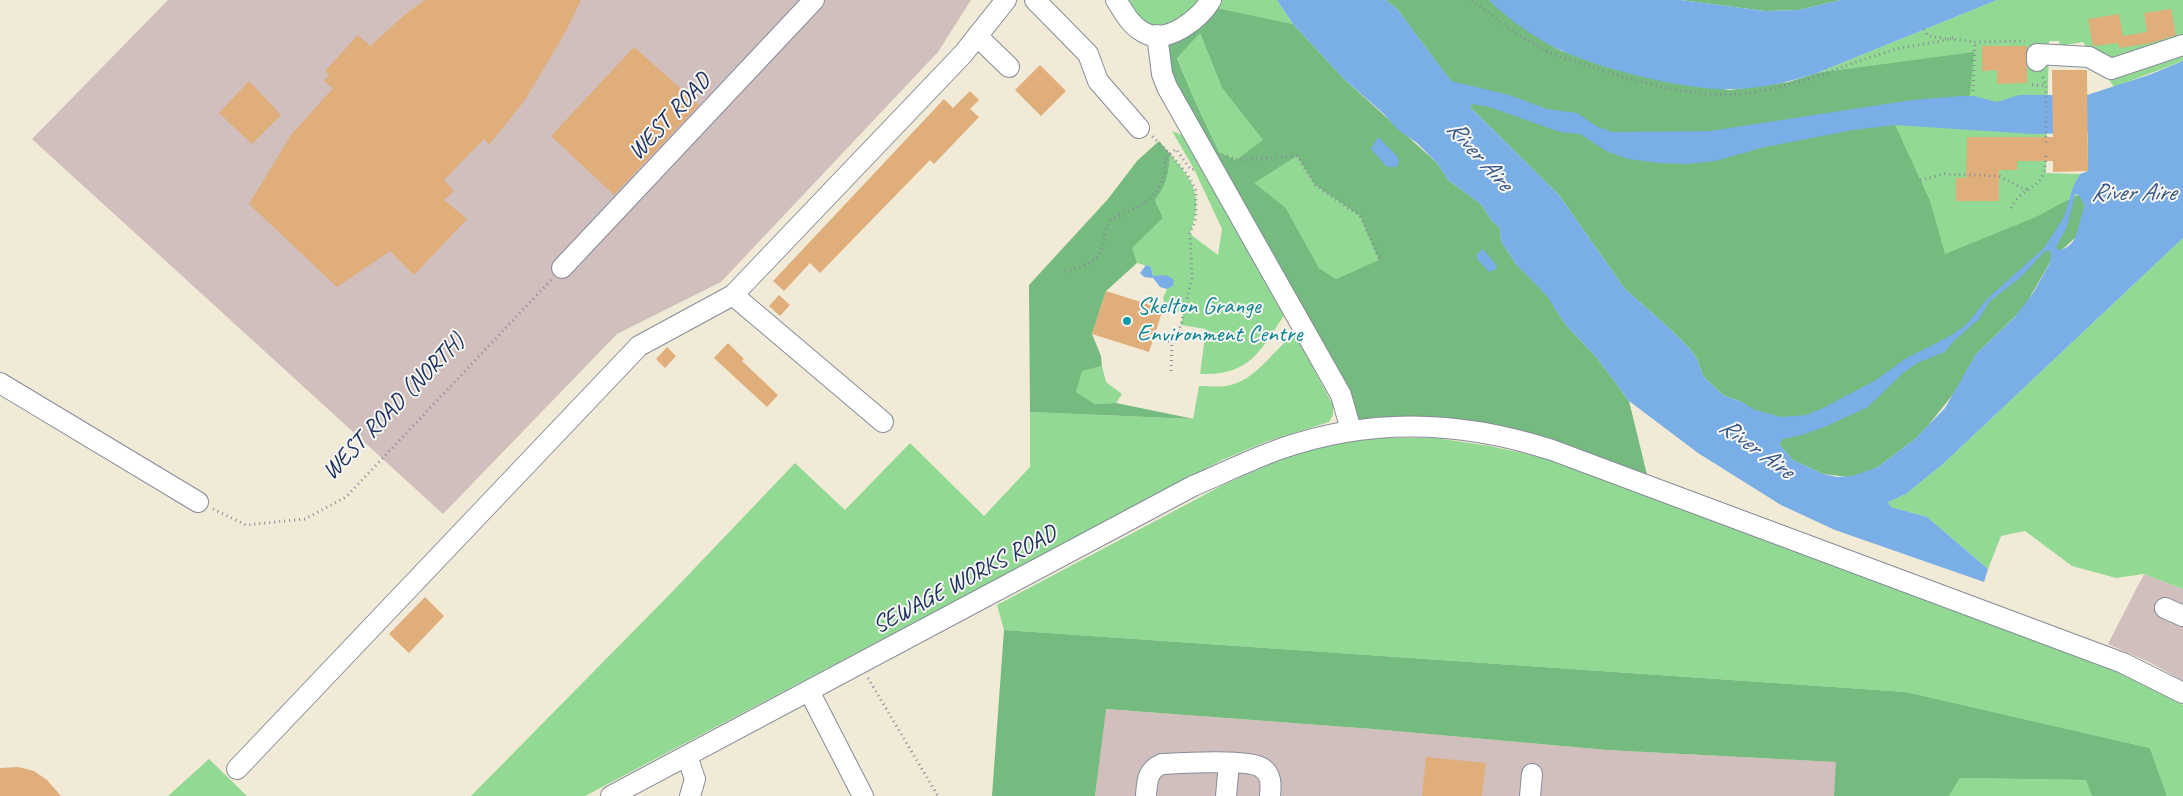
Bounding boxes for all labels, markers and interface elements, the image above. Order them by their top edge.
street label: WEST ROAD [623,68,717,166]
water label: River Aire [1440,115,1518,197]
water label: River Aire [2091,178,2175,208]
place label: Skelton Grange Environment Centre [1137,293,1302,349]
marker: Skelton Grange Environment Centre [1121,315,1133,327]
street label: WEST ROAD (NORTH) [317,328,471,486]
water label: River Aire [1713,412,1799,486]
street label: SEWAGE WORKS ROAD [868,519,1062,641]

